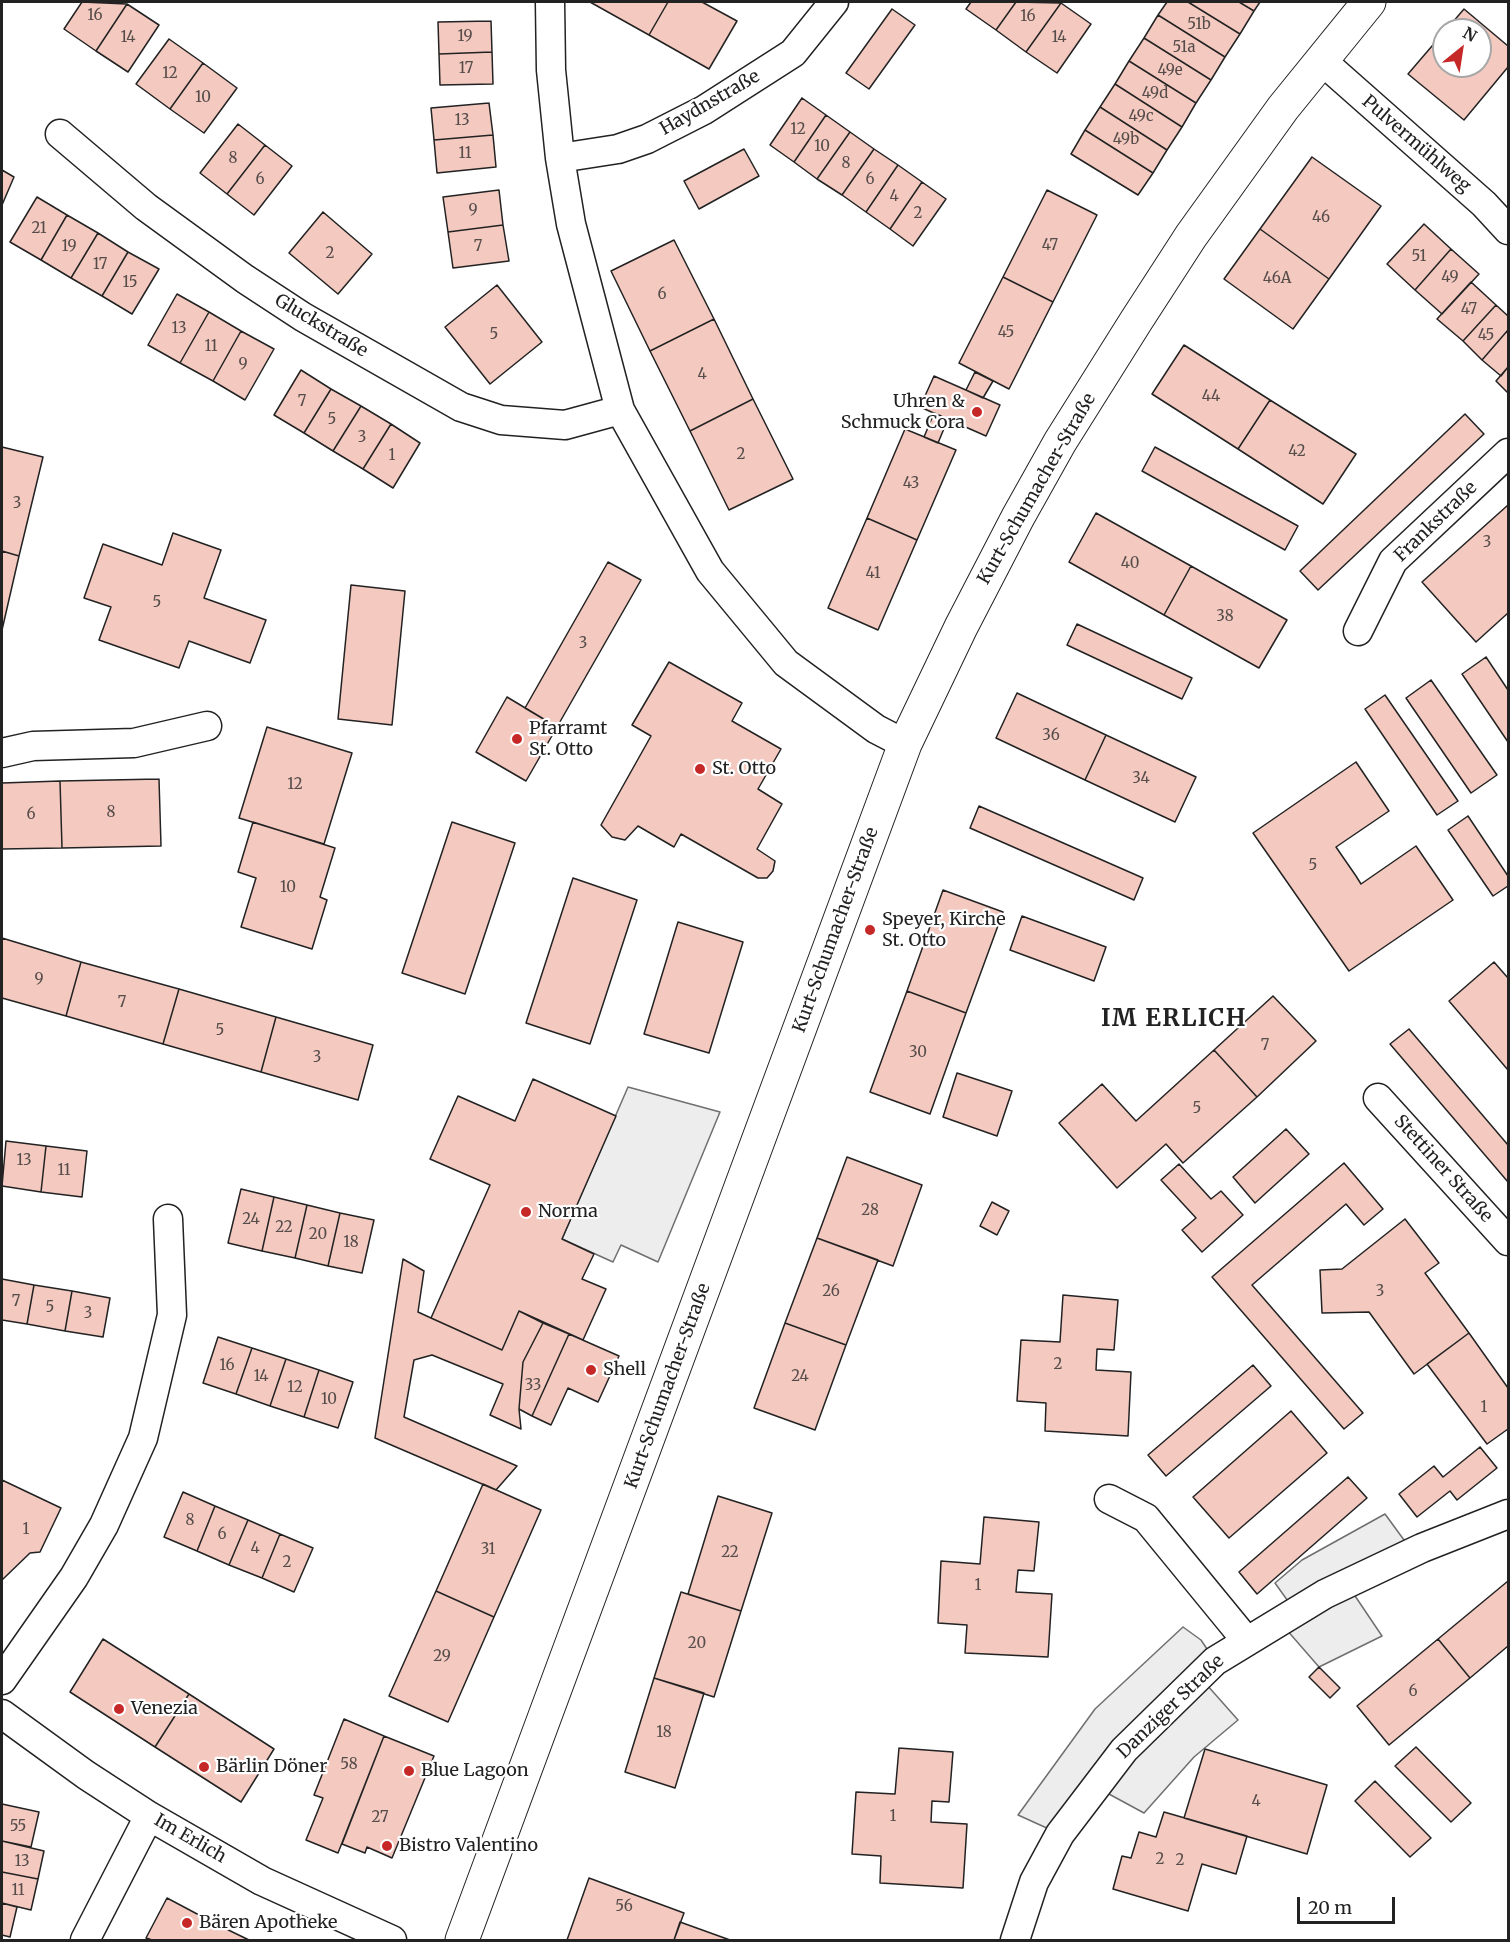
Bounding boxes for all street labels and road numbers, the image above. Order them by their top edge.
street label: Haydnstraße [656,66,764,140]
street label: Pulvermühlweg [1357,91,1475,197]
street label: Gluckstraße [271,290,371,362]
street label: Kurt-Schumacher-Straße [973,390,1101,588]
street label: Frankstraße [1390,477,1482,567]
street label: Kurt-Schumacher-Straße [789,824,883,1036]
street label: Stettiner Straße [1389,1111,1497,1227]
street label: Kurt-Schumacher-Straße [621,1280,715,1492]
street label: Danziger Straße [1113,1651,1229,1763]
street label: Im Erlich [150,1810,230,1868]

